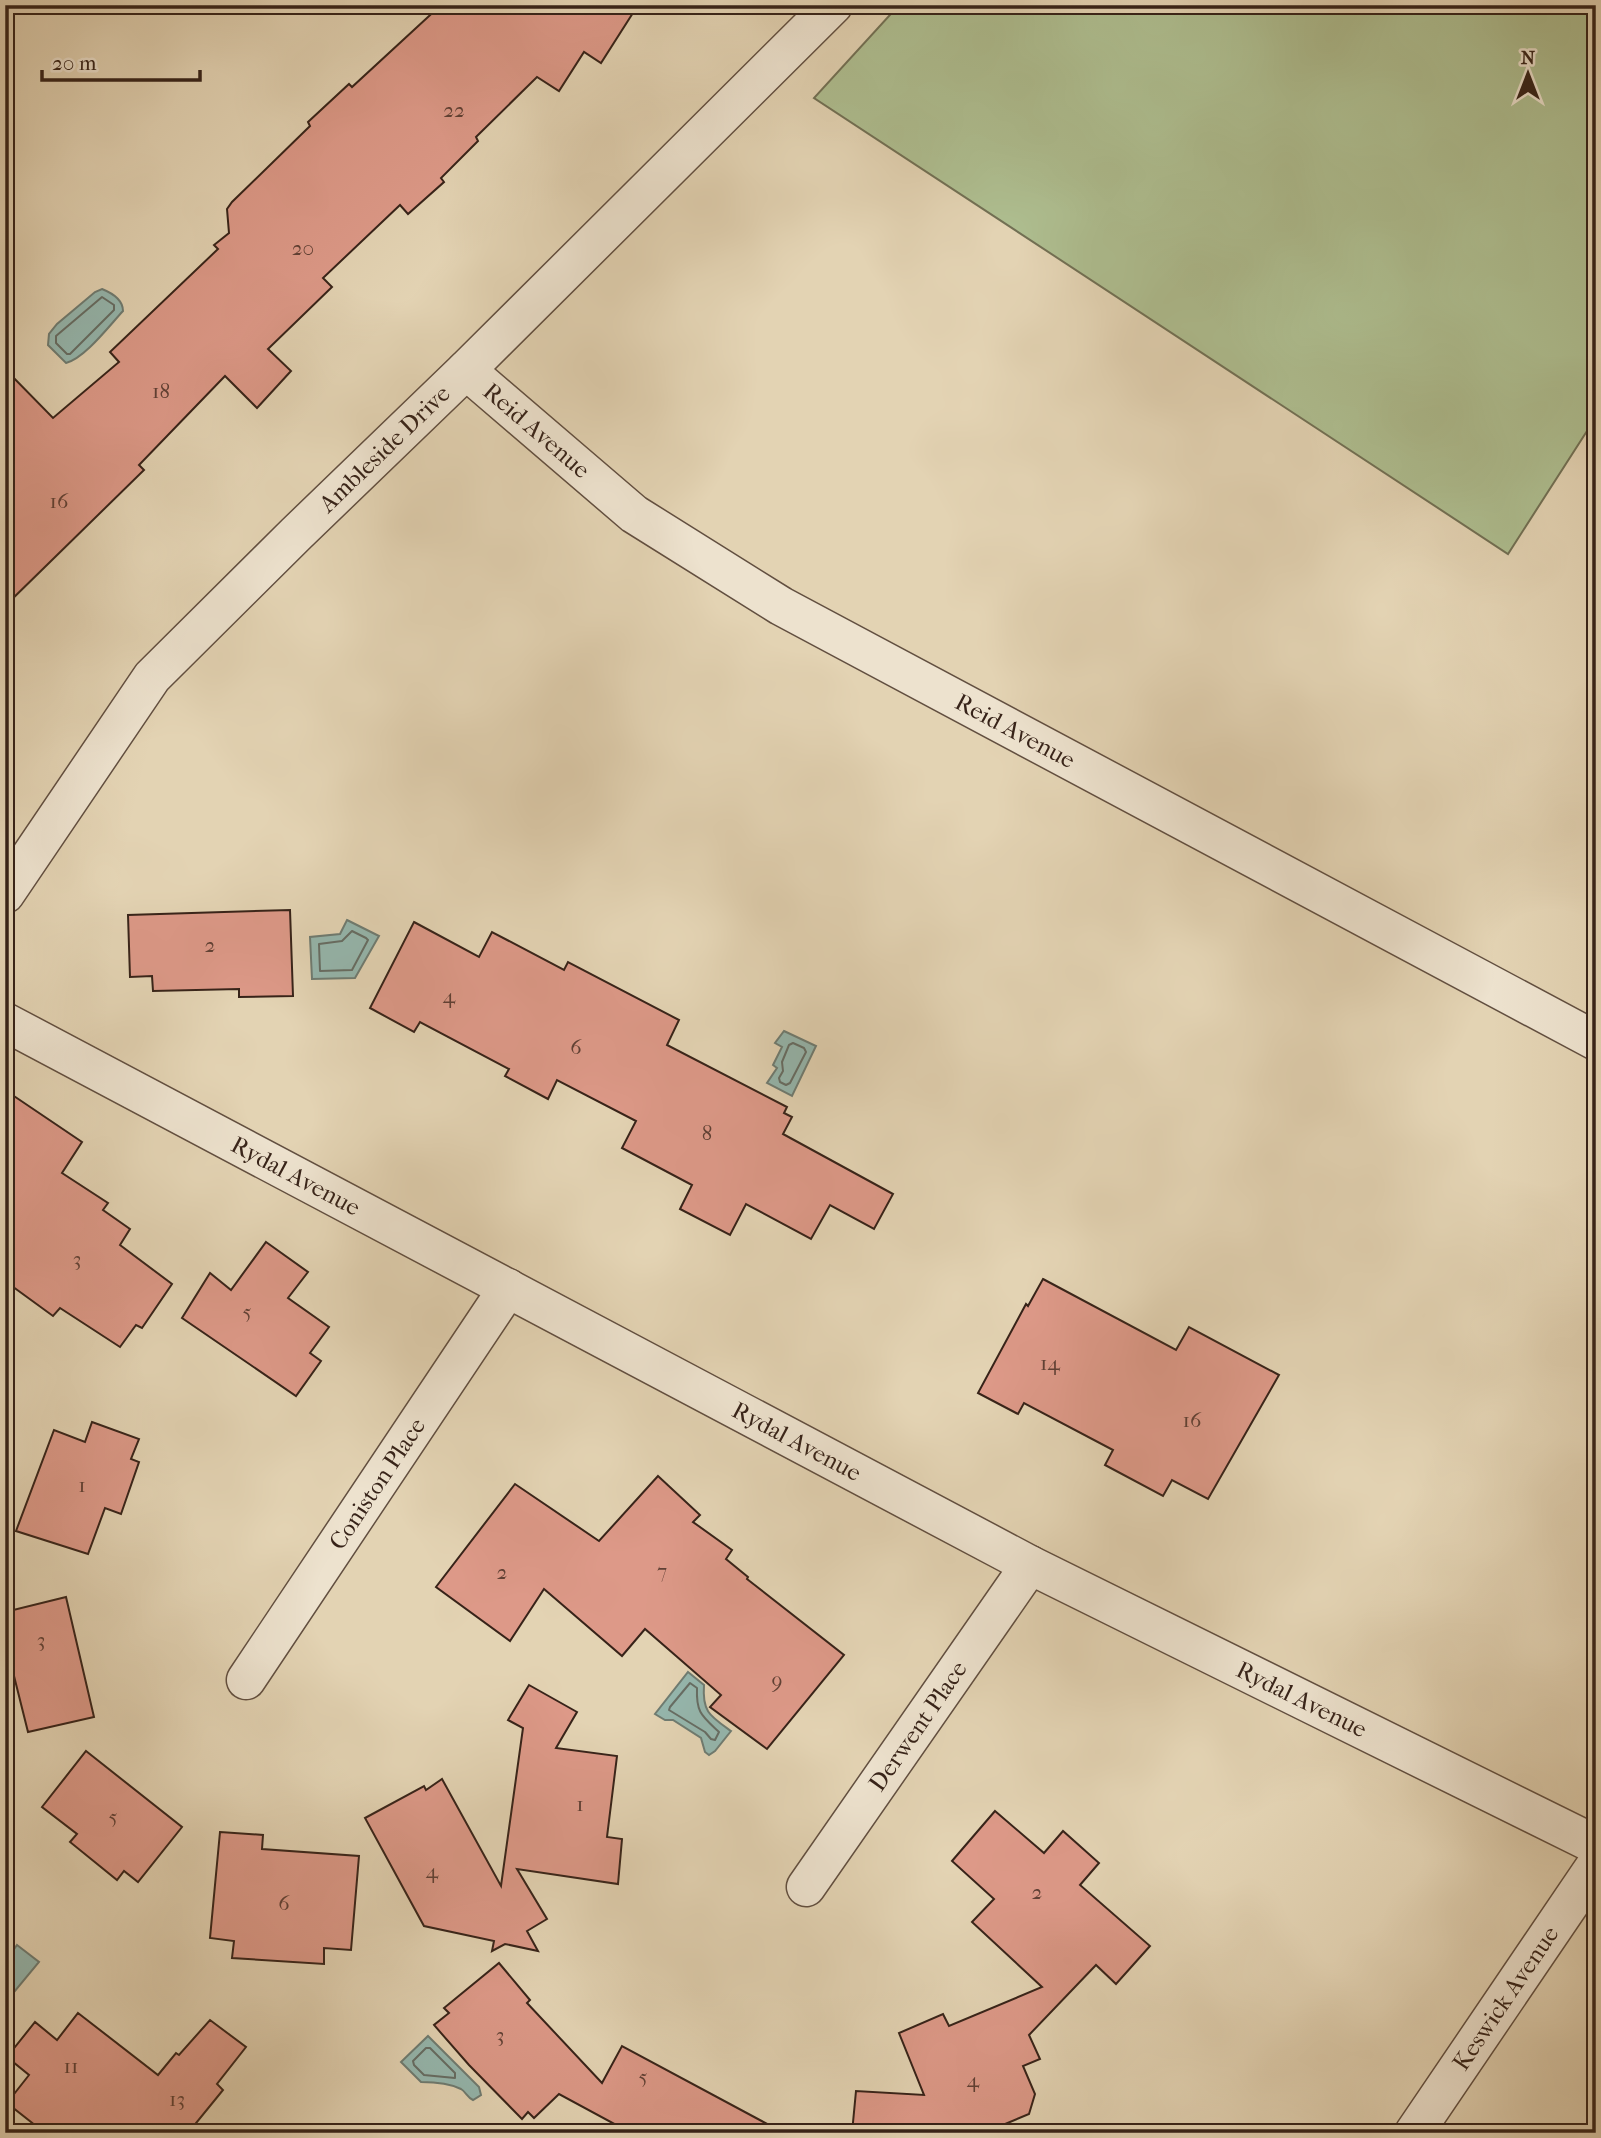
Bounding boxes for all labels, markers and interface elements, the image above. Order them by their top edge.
scale bar [42,38,200,82]
north arrow [1492,38,1562,108]
text: N [1521,47,1536,69]
text: 20 m [52,51,97,75]
house number: 22 [443,98,465,122]
house number: 20 [292,236,314,260]
street label: Reid Avenue [478,377,596,484]
house number: 18 [152,379,170,403]
street label: Ambleside Drive [313,379,456,519]
house number: 16 [50,489,69,513]
street label: Reid Avenue [950,688,1080,774]
house number: 2 [205,933,216,957]
house number: 4 [443,984,456,1008]
house number: 6 [570,1035,582,1059]
house number: 8 [702,1121,712,1145]
street label: Rydal Avenue [226,1130,365,1222]
house number: 3 [73,1247,81,1271]
house number: 5 [242,1300,252,1324]
house number: 14 [1040,1351,1061,1375]
street label: Rydal Avenue [727,1396,866,1487]
house number: 16 [1183,1408,1202,1432]
street label: Coniston Place [323,1413,431,1555]
house number: 1 [78,1473,86,1497]
house number: 7 [657,1559,667,1583]
house number: 2 [497,1560,508,1584]
house number: 3 [37,1628,45,1652]
street label: Rydal Avenue [1232,1655,1372,1743]
street label: Derwent Place [863,1656,973,1797]
house number: 9 [771,1669,783,1693]
house number: 1 [576,1792,584,1816]
house number: 5 [108,1805,118,1829]
house number: 4 [426,1859,439,1883]
house number: 2 [1032,1880,1043,1904]
house number: 6 [278,1891,290,1915]
street label: Keswick Avenue [1447,1921,1564,2076]
house number: 3 [496,2023,504,2047]
house number: 11 [64,2054,79,2078]
house number: 5 [638,2065,648,2089]
house number: 4 [967,2068,980,2092]
house number: 13 [169,2087,185,2111]

